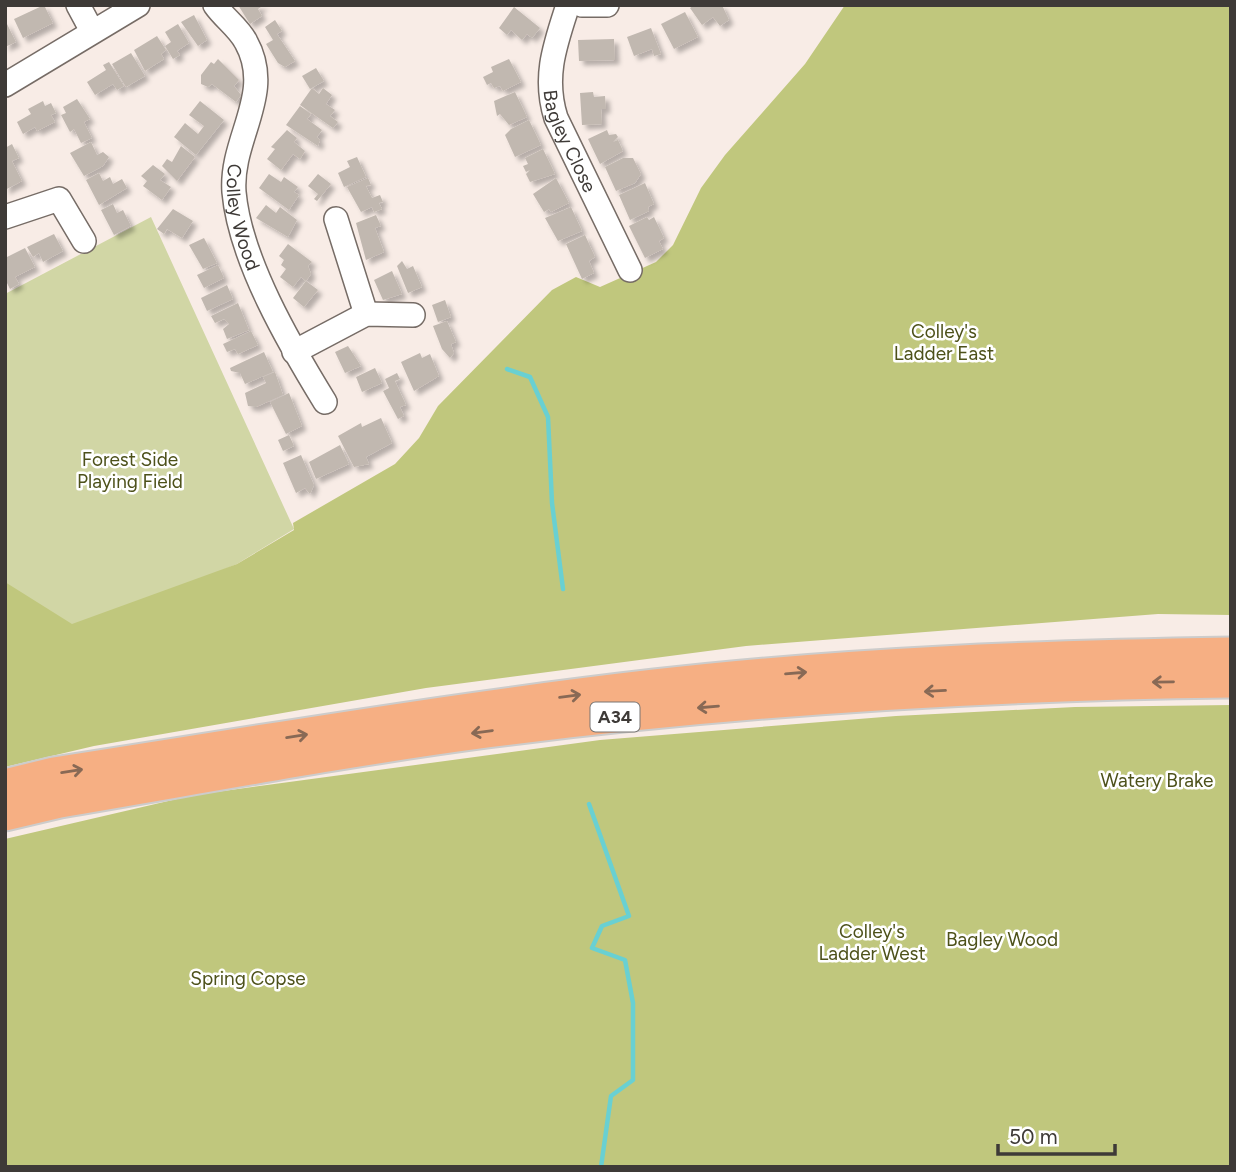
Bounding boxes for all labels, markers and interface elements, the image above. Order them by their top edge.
street label: Bagley Close [539,89,601,196]
street label: Colley Wood [222,162,265,274]
park label: Colley's Ladder East [894,320,994,365]
park label: Forest Side Playing Field [77,448,183,493]
one-way arrow [785,666,807,679]
one-way arrow [1151,675,1174,689]
one-way arrow [924,684,947,697]
one-way arrow [558,690,581,703]
one-way arrow [698,701,720,714]
road number: A34 [590,702,640,732]
one-way arrow [471,726,494,739]
one-way arrow [285,730,307,743]
one-way arrow [60,764,83,777]
park label: Watery Brake [1101,769,1213,792]
park label: Colley's Ladder West [818,920,926,965]
park label: Bagley Wood [946,928,1058,951]
park label: Spring Copse [190,967,306,990]
scale bar [998,1112,1115,1156]
text: 50 m [1009,1124,1058,1149]

